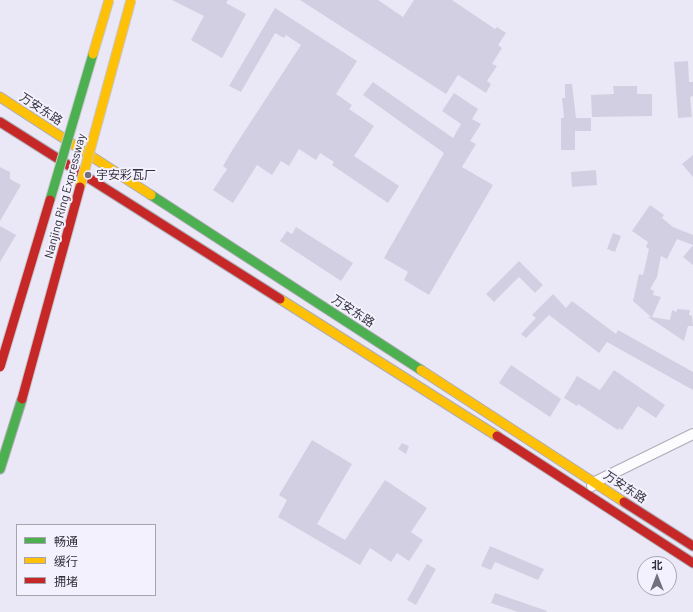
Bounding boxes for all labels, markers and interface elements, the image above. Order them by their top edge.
street label: 万安东路 [17,90,65,128]
street label: Nanjing Ring Expressway [41,132,89,260]
place label: 宇安彩瓦厂 [96,168,156,182]
marker: 宇安彩瓦厂 [83,170,93,180]
street label: 万安东路 [329,292,377,330]
street label: 万安东路 [601,468,649,506]
legend [16,524,156,596]
text: 畅通 [54,534,78,548]
text: 缓行 [54,554,78,568]
north arrow [637,556,677,596]
text: 北 [652,558,663,571]
text: 拥堵 [54,574,78,588]

